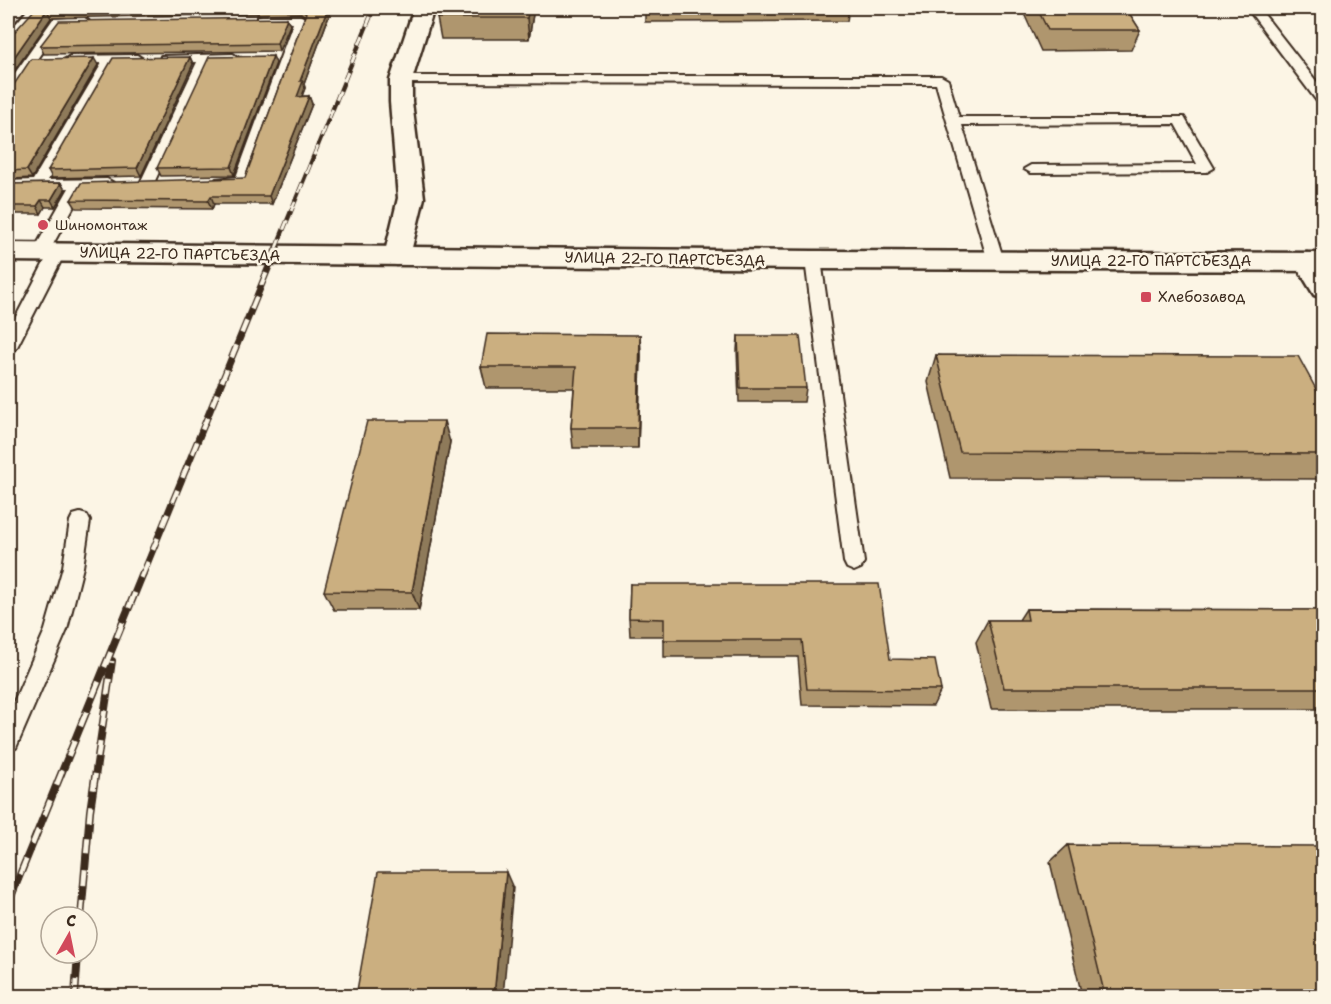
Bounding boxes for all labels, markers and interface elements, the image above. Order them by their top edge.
place label: Шиномонтаж [55,216,148,234]
marker: Шиномонтаж [36,218,50,232]
street label: УЛИЦА 22-ГО ПАРТСЪЕЗДА [79,242,281,266]
street label: УЛИЦА 22-ГО ПАРТСЪЕЗДА [564,247,766,271]
street label: УЛИЦА 22-ГО ПАРТСЪЕЗДА [1051,251,1251,271]
place label: Хлебозавод [1158,287,1246,307]
marker: Хлебозавод [1139,290,1153,304]
north arrow [39,905,99,965]
text: С [65,910,78,932]

